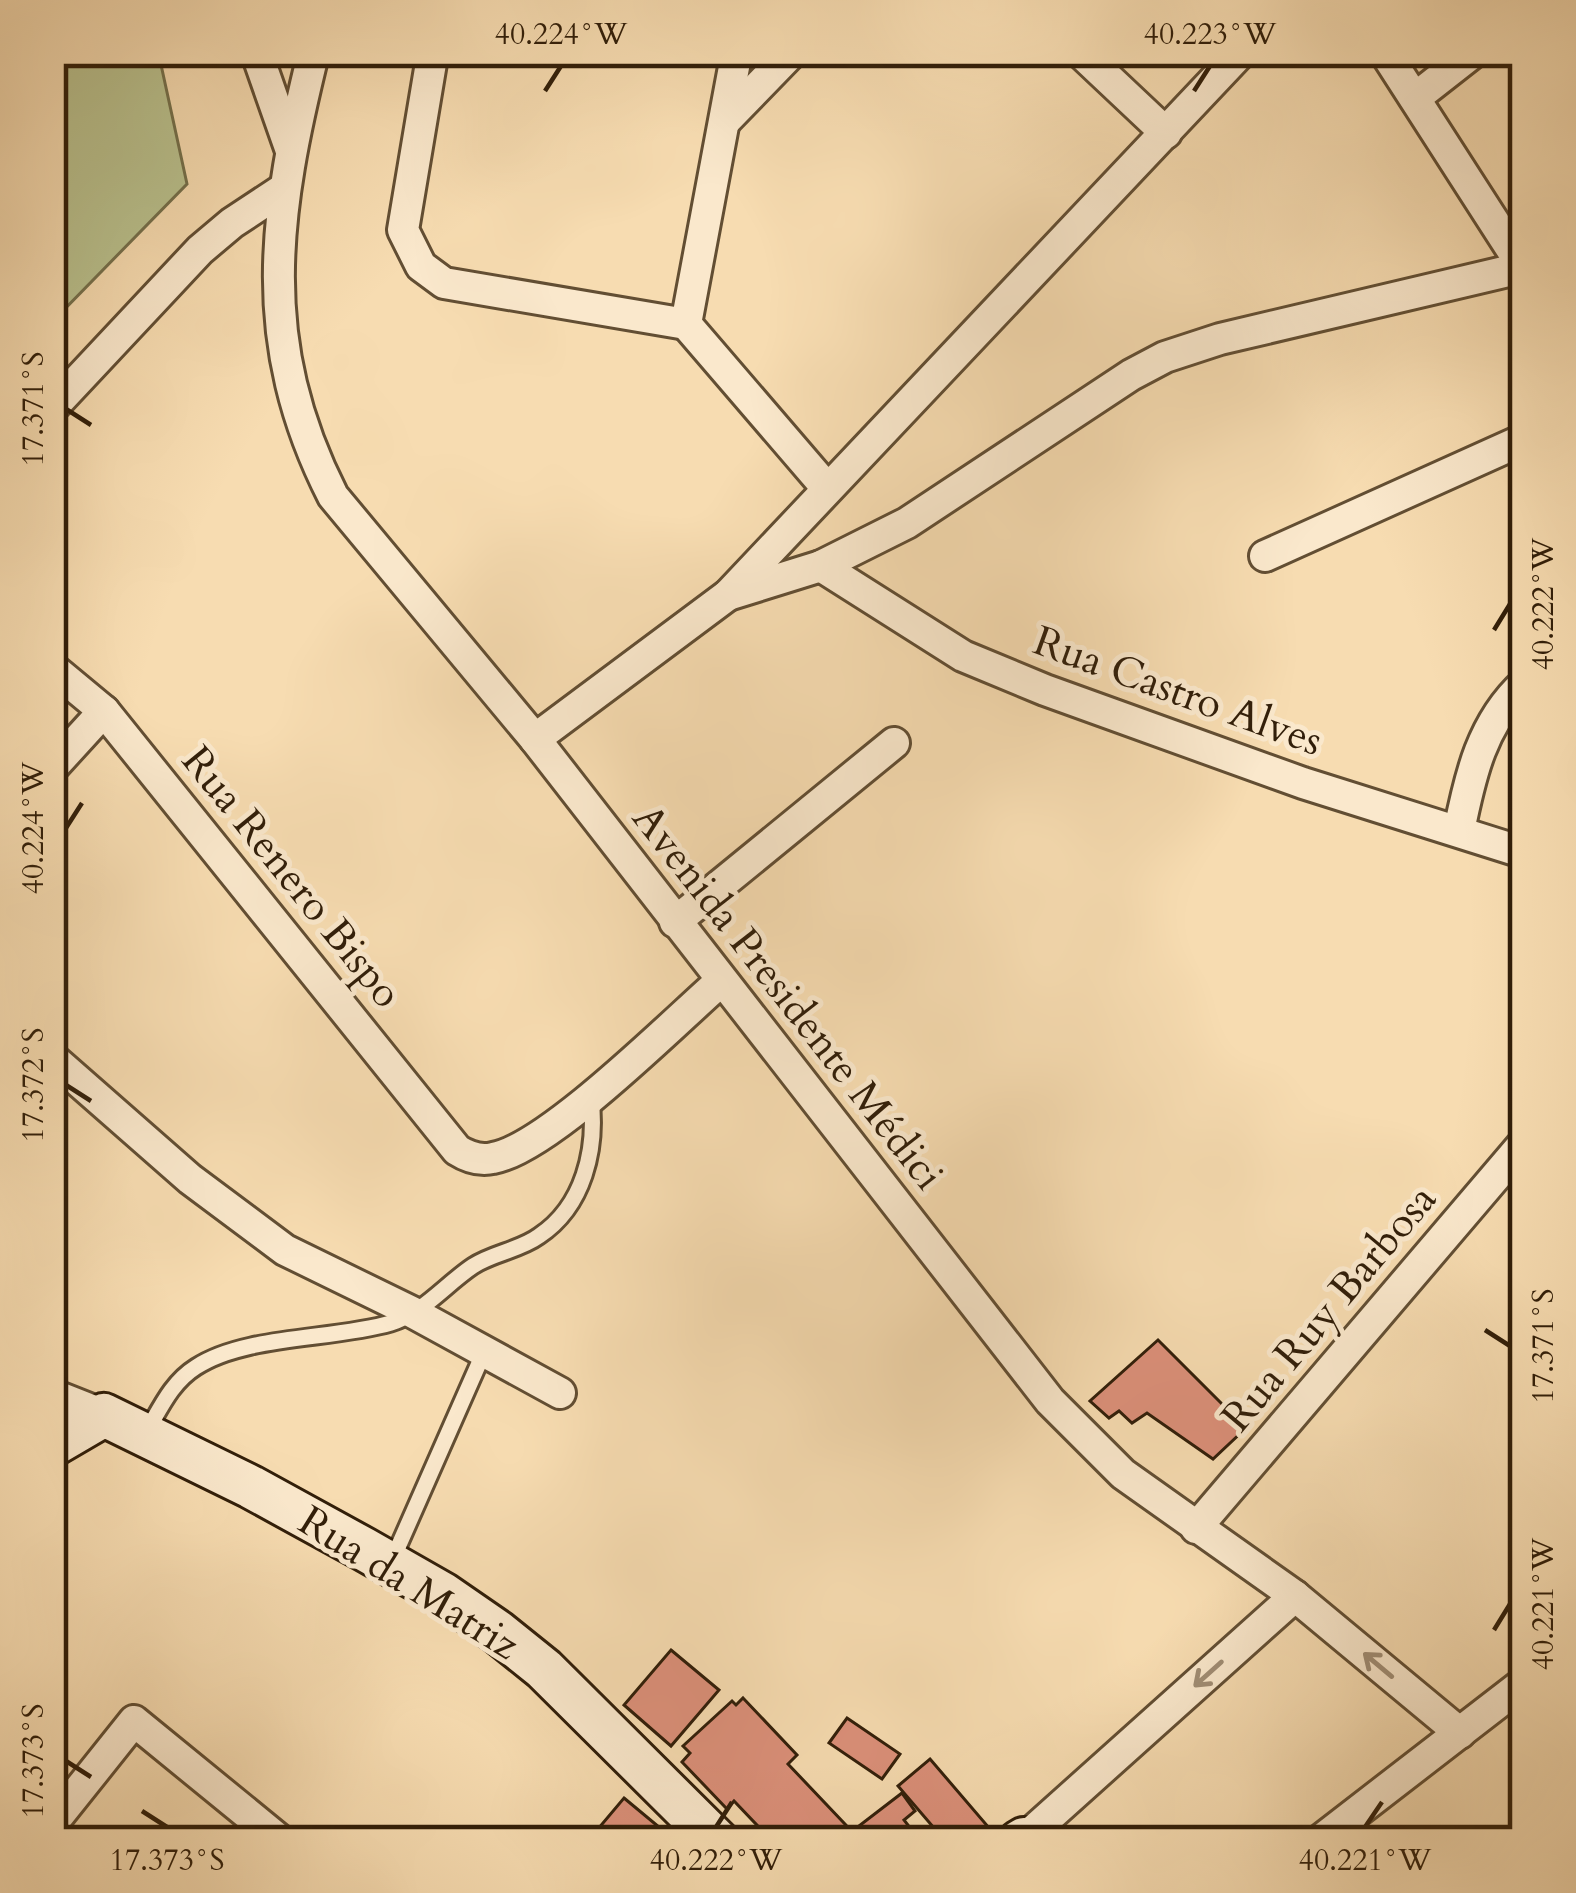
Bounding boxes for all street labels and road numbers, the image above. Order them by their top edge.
street label: Rua Castro Alves [1026,612,1330,770]
street label: Rua Renero Bispo [169,734,415,1020]
street label: Avenida Presidente Médici [619,792,957,1202]
street label: Rua Ruy Barbosa [1209,1172,1449,1444]
street label: Rua da Matriz [288,1493,530,1674]

